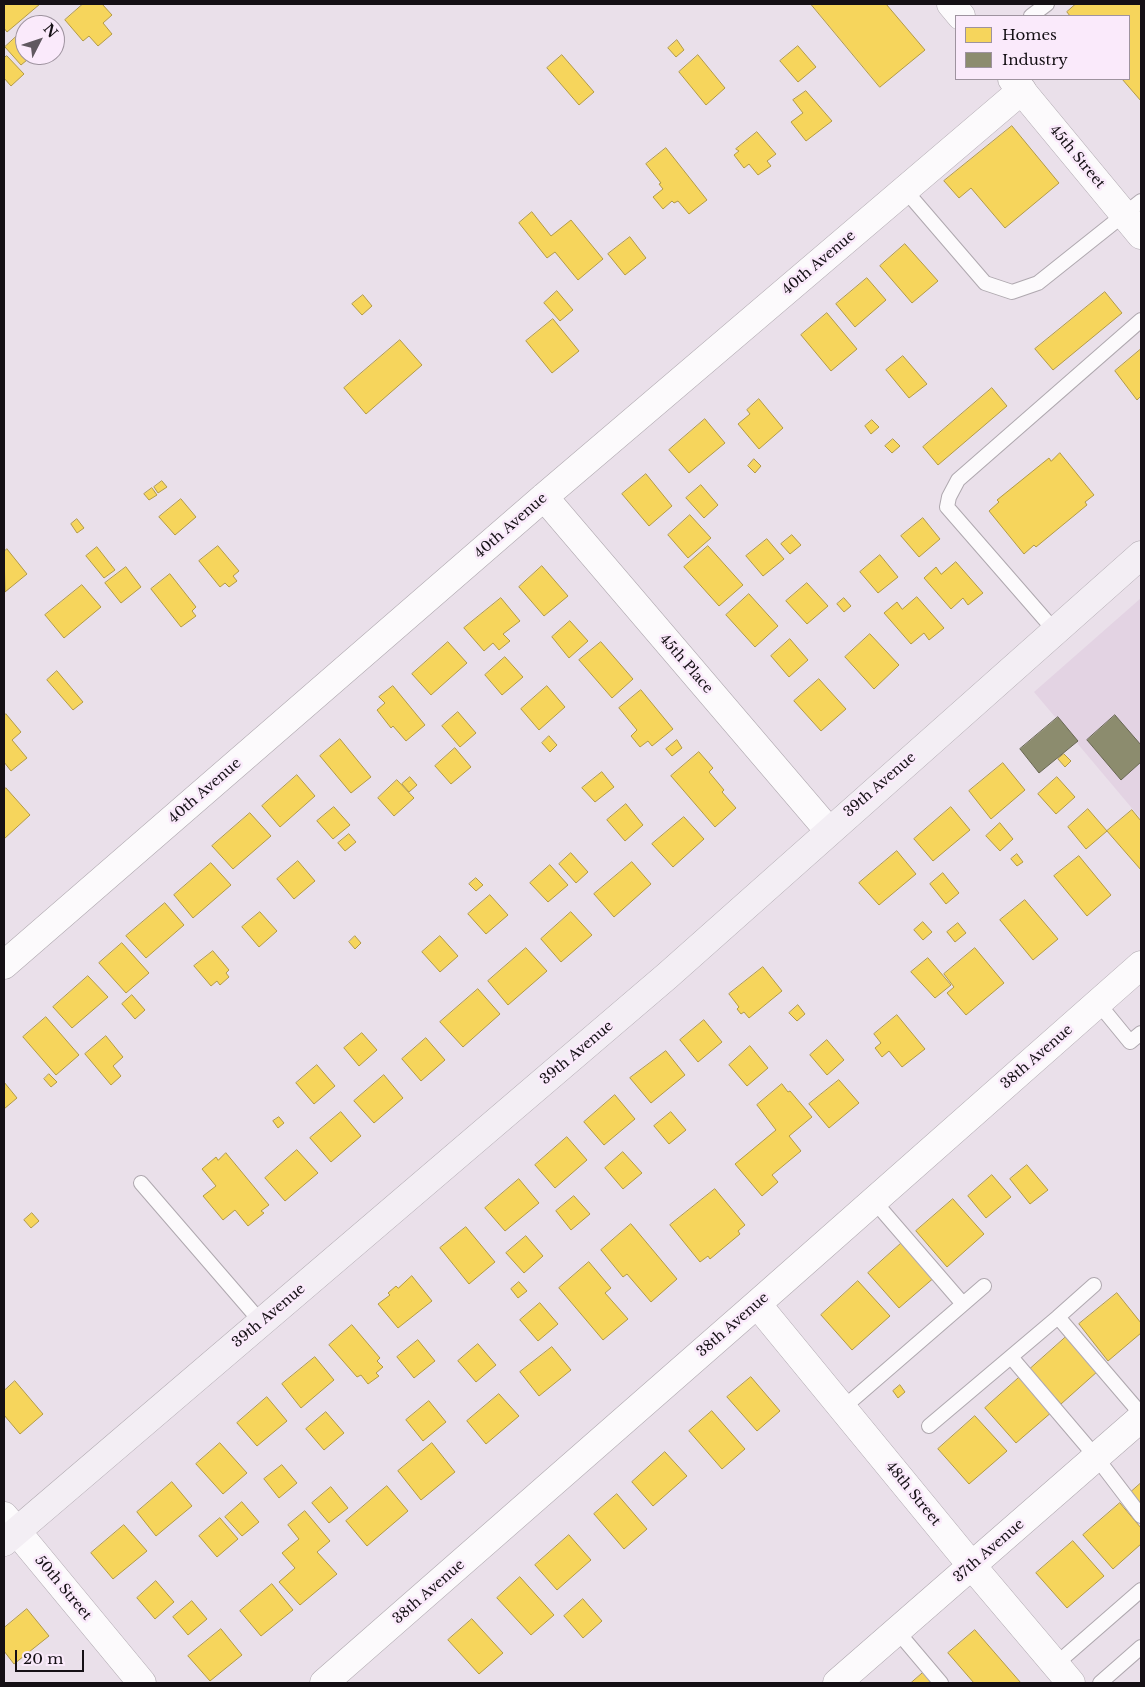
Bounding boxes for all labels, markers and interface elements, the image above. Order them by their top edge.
north arrow [15,15,65,65]
legend [955,15,1130,80]
text: N [39,20,62,42]
text: Homes [1002,25,1057,44]
text: Industry [1002,50,1068,69]
street label: 45th Street [1046,122,1108,192]
street label: 40th Avenue [779,227,859,299]
street label: 40th Avenue [471,490,551,562]
street label: 45th Place [656,631,716,697]
street label: 39th Avenue [841,749,919,821]
street label: 40th Avenue [165,755,245,827]
street label: 39th Avenue [537,1018,617,1088]
street label: 38th Avenue [998,1021,1076,1093]
street label: 39th Avenue [229,1281,309,1351]
street label: 38th Avenue [694,1289,772,1361]
street label: 48th Street [882,1459,944,1529]
street label: 37th Avenue [950,1516,1028,1586]
street label: 50th Street [31,1552,95,1624]
street label: 38th Avenue [390,1556,468,1628]
scale bar [18,1640,86,1672]
text: 20 m [23,1649,63,1668]

